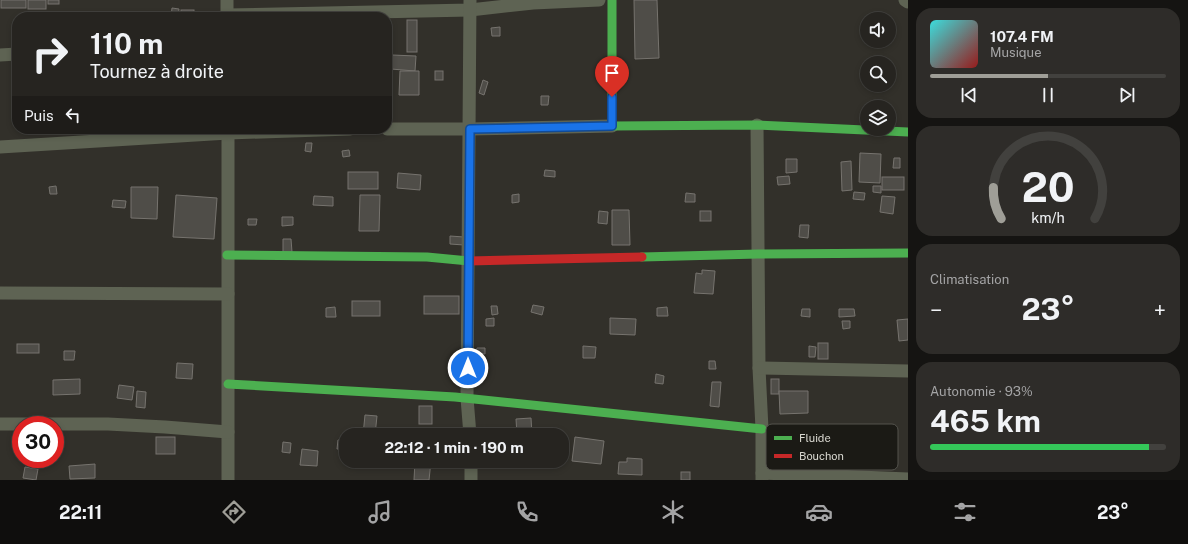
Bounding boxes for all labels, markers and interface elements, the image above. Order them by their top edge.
map controls [860,12,896,136]
button: sound [860,12,896,48]
text: 110 m [90,27,163,60]
icon: right [24,28,76,80]
text: 107.4 FM [990,28,1054,45]
text: Musique [990,45,1042,60]
pin [595,56,629,97]
button: search [860,56,896,92]
text: Tournez à droite [90,61,224,82]
icon: arrive [601,62,623,84]
icon: previous [958,84,980,106]
icon: pause [1037,84,1059,106]
icon: next [1116,84,1138,106]
button: layers [860,100,896,136]
icon: left [62,104,84,126]
text: Puis [24,107,54,124]
text: 20 [1021,162,1075,211]
text: km/h [1031,209,1065,226]
text: Climatisation [930,272,1009,287]
text: 23° [1021,291,1075,327]
text: − [930,297,942,323]
text: + [1154,297,1166,323]
position arrow [447,347,489,389]
text: Autonomie · 93% [930,384,1033,399]
text: 465 km [930,403,1041,439]
speed limit sign: 30 [12,416,64,468]
legend [766,424,898,470]
text: Fluide [799,432,831,444]
text: 22:12 · 1 min · 190 m [384,439,524,456]
text: Bouchon [799,450,844,462]
icon: directions [220,498,248,526]
icon: music [366,498,394,526]
icon: phone [513,498,541,526]
icon: climate [659,498,687,526]
icon: car [805,498,833,526]
icon: filters [951,498,979,526]
text: 22:11 [59,502,102,523]
text: 23° [1097,502,1129,523]

